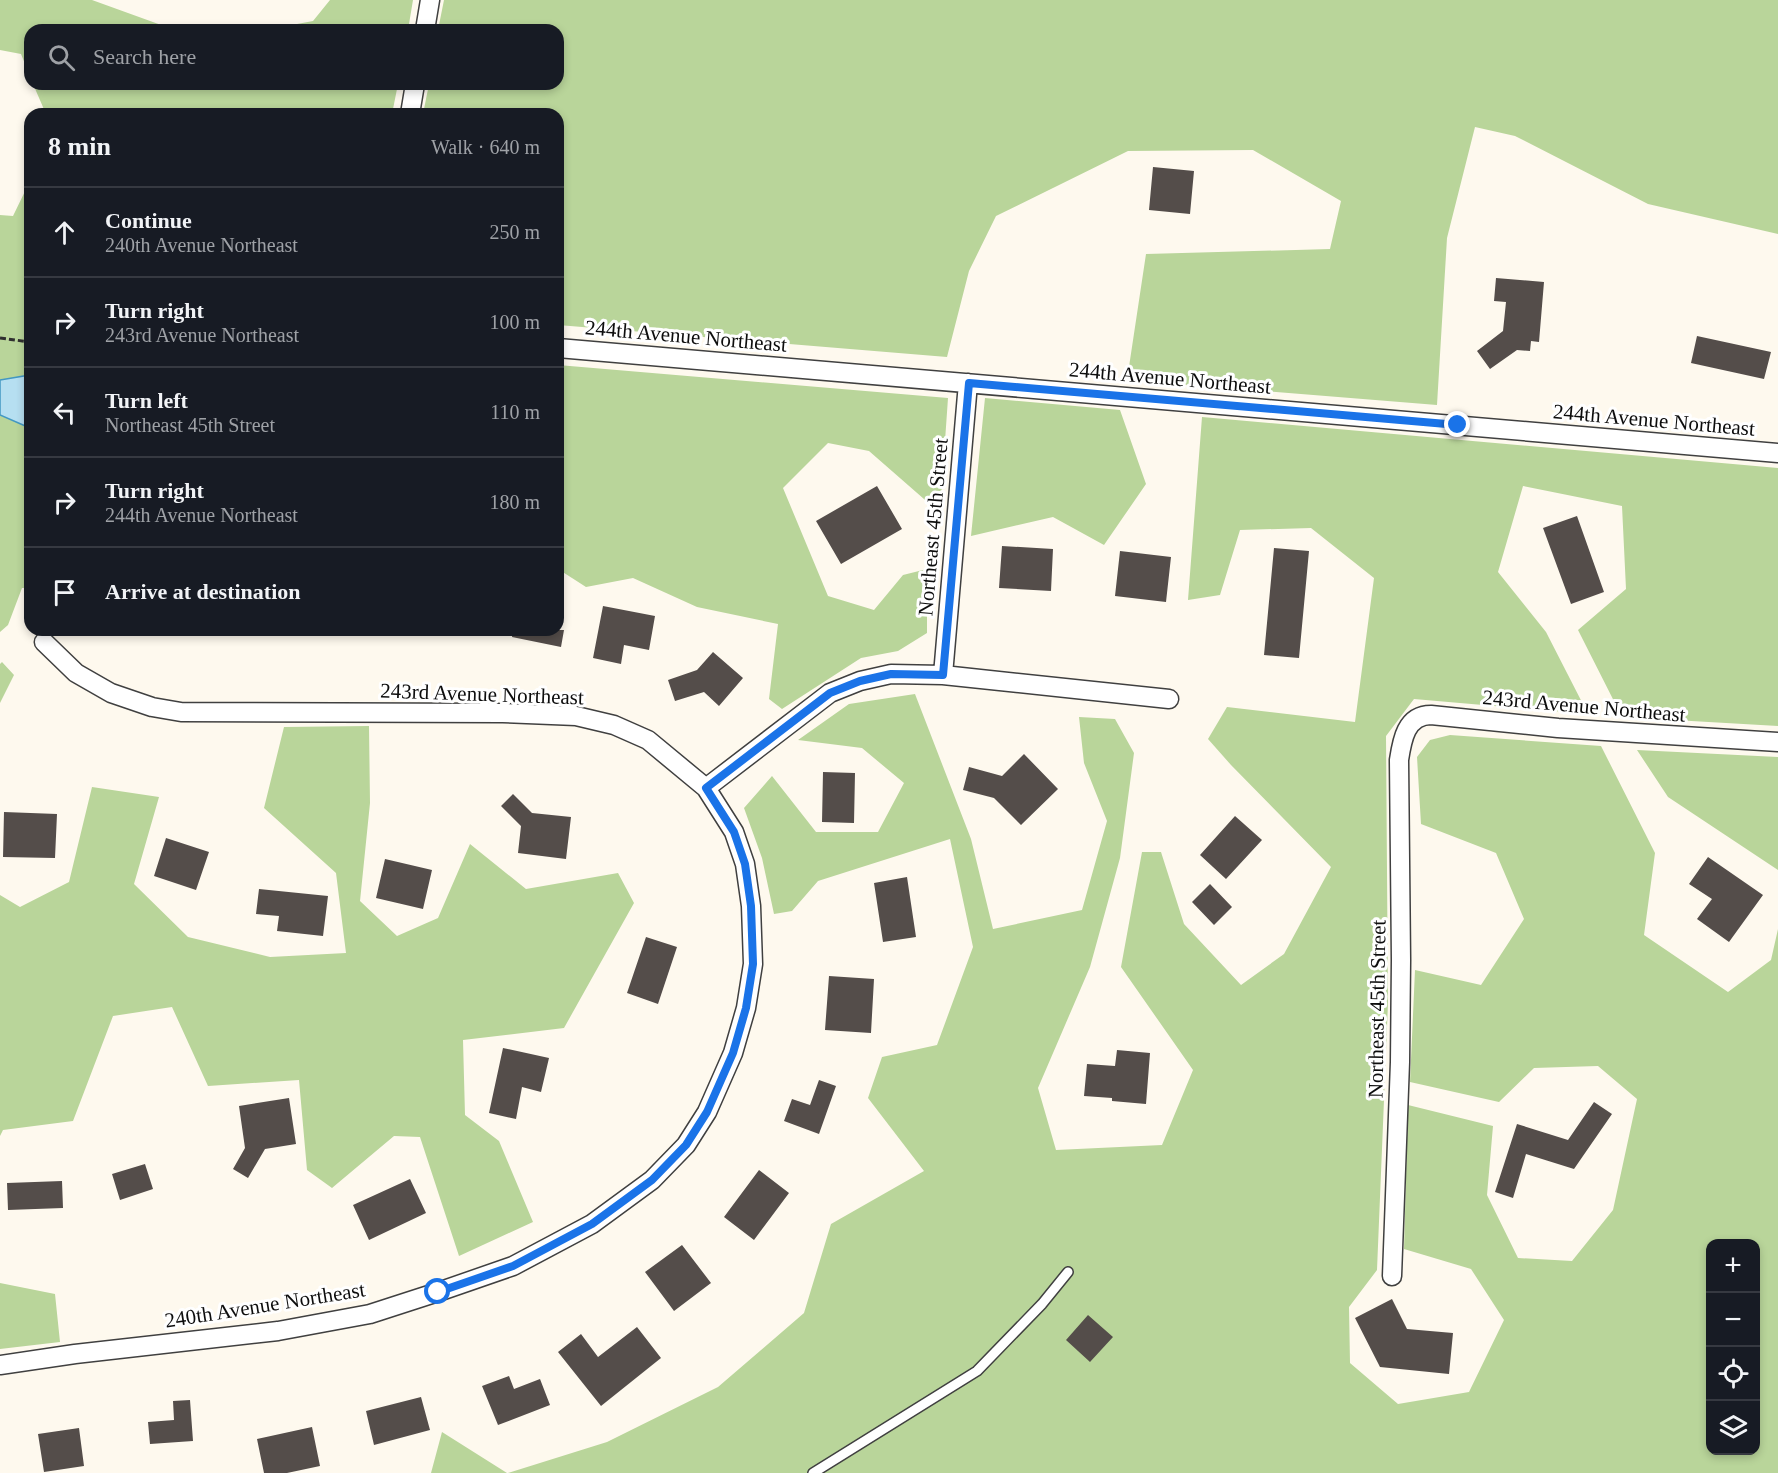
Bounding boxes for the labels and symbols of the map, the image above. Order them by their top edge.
street label: 244th Avenue Northeast [584,315,788,357]
street label: 244th Avenue Northeast [1068,357,1272,399]
street label: 244th Avenue Northeast [1552,399,1756,441]
route end [1444,411,1470,437]
street label: Northeast 45th Street [913,437,953,617]
street label: 243rd Avenue Northeast [380,678,584,710]
street label: 243rd Avenue Northeast [1481,685,1687,727]
street label: Northeast 45th Street [1363,919,1391,1098]
street label: 240th Avenue Northeast [163,1277,367,1333]
route start [424,1278,450,1304]

